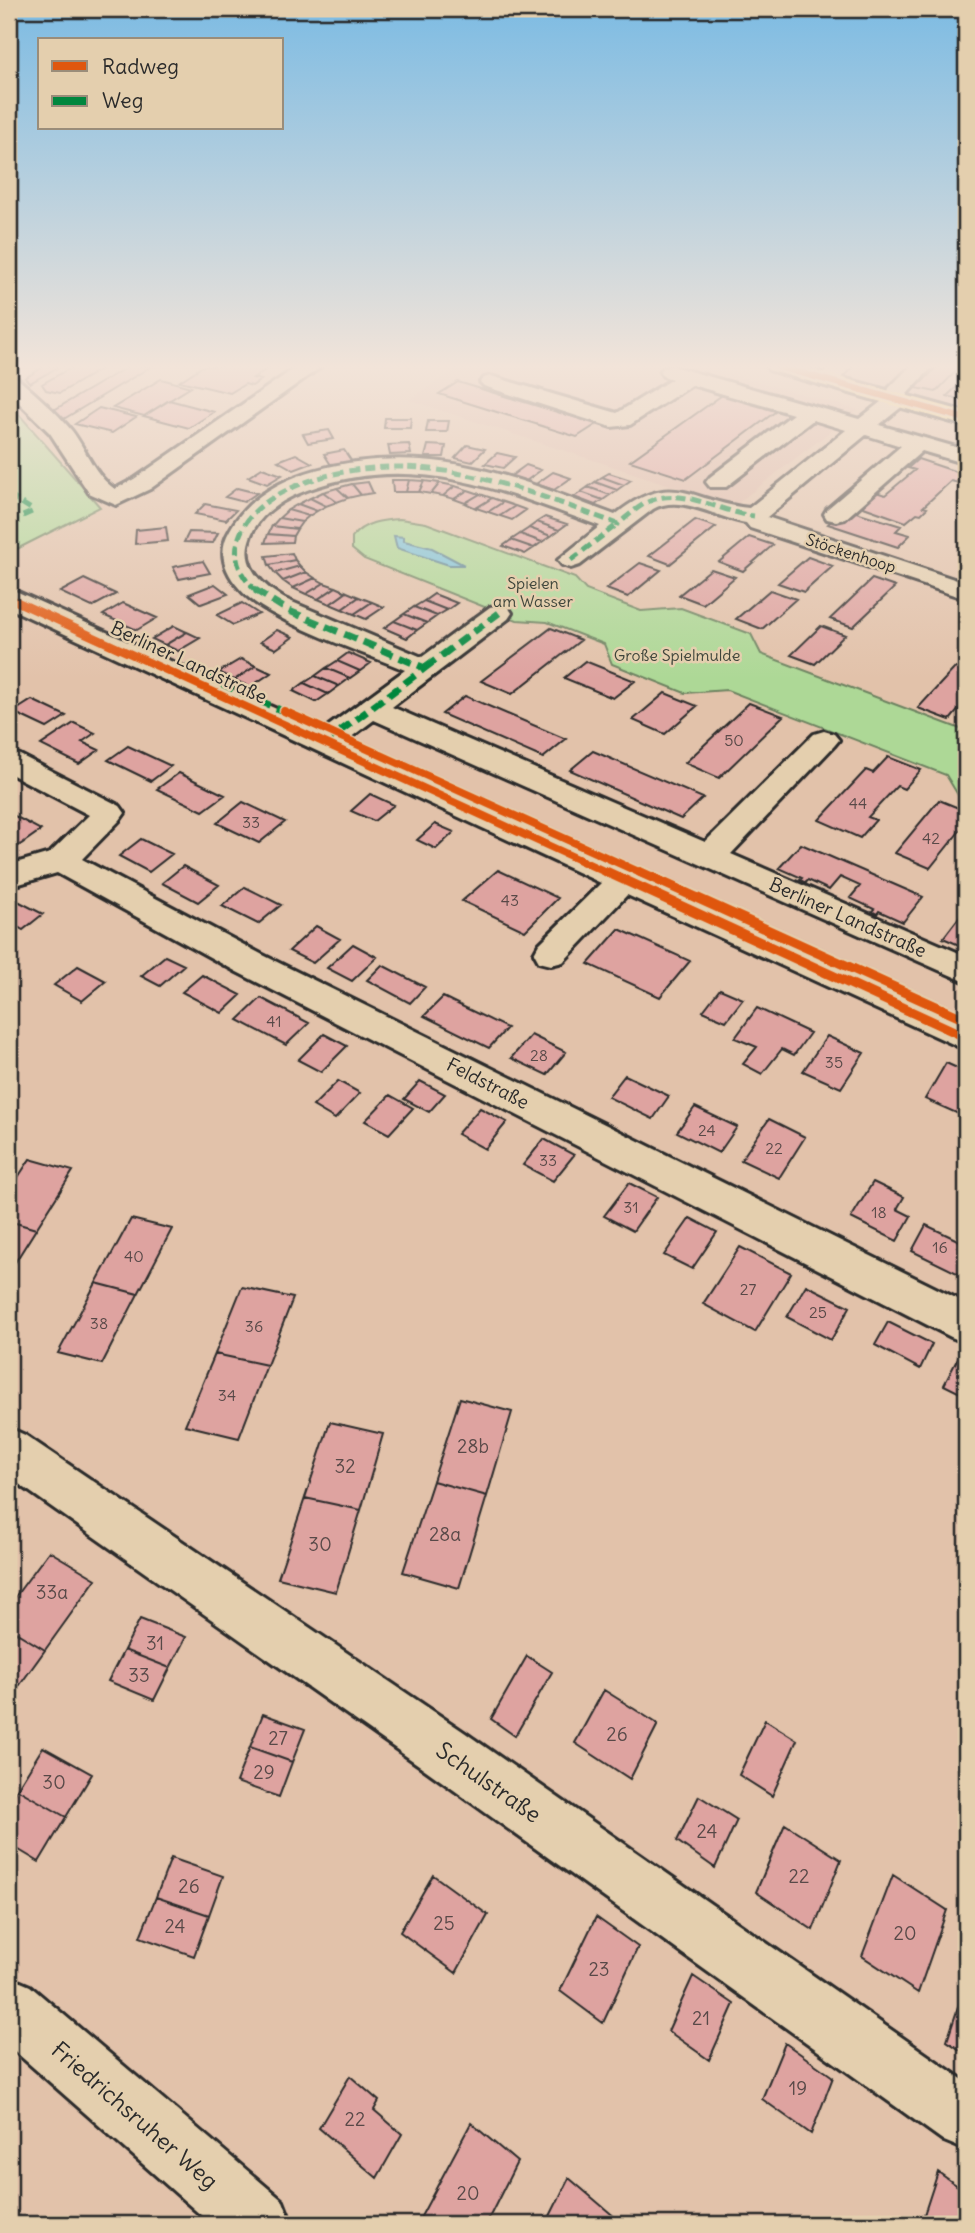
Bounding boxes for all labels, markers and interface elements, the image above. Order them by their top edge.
legend [38,38,284,130]
text: Radweg [102,53,179,80]
text: Weg [102,87,143,114]
street label: Stöckenhoop [803,529,899,577]
park label: Spielen am Wasser [493,573,573,611]
street label: Berliner Landstraße [107,615,271,709]
park label: Große Spielmulde [614,645,740,665]
house number: 50 [724,730,744,750]
house number: 44 [849,793,867,813]
house number: 33 [242,812,260,832]
house number: 42 [922,828,940,848]
street label: Berliner Landstraße [766,872,930,962]
house number: 43 [501,890,519,910]
house number: 41 [266,1011,282,1031]
house number: 28 [530,1045,548,1065]
street label: Feldstraße [443,1052,533,1114]
house number: 35 [825,1052,843,1072]
house number: 24 [698,1120,716,1140]
house number: 22 [765,1138,783,1158]
house number: 33 [539,1150,557,1170]
house number: 31 [623,1197,639,1217]
house number: 18 [871,1202,887,1222]
house number: 16 [932,1237,948,1257]
house number: 40 [124,1246,144,1266]
house number: 27 [740,1279,756,1299]
house number: 25 [809,1302,827,1322]
house number: 38 [90,1313,108,1333]
house number: 36 [245,1316,263,1336]
house number: 34 [218,1385,236,1405]
house number: 28b [457,1434,489,1458]
house number: 32 [334,1454,356,1478]
house number: 28a [429,1522,461,1546]
house number: 30 [308,1532,332,1556]
house number: 33a [36,1580,68,1604]
house number: 31 [146,1631,164,1655]
house number: 33 [128,1663,150,1687]
house number: 26 [606,1722,628,1746]
house number: 27 [268,1726,288,1750]
street label: Schulstraße [431,1735,547,1829]
house number: 29 [253,1760,275,1784]
house number: 30 [42,1770,66,1794]
house number: 24 [696,1819,718,1843]
house number: 22 [789,1864,809,1888]
house number: 26 [178,1874,200,1898]
house number: 25 [433,1911,455,1935]
house number: 24 [164,1914,186,1938]
house number: 20 [894,1921,916,1945]
house number: 23 [588,1957,610,1981]
house number: 21 [692,2006,710,2030]
street label: Friedrichsruher Weg [46,2035,224,2195]
house number: 19 [789,2076,807,2100]
house number: 22 [345,2107,365,2131]
house number: 20 [457,2181,479,2205]

